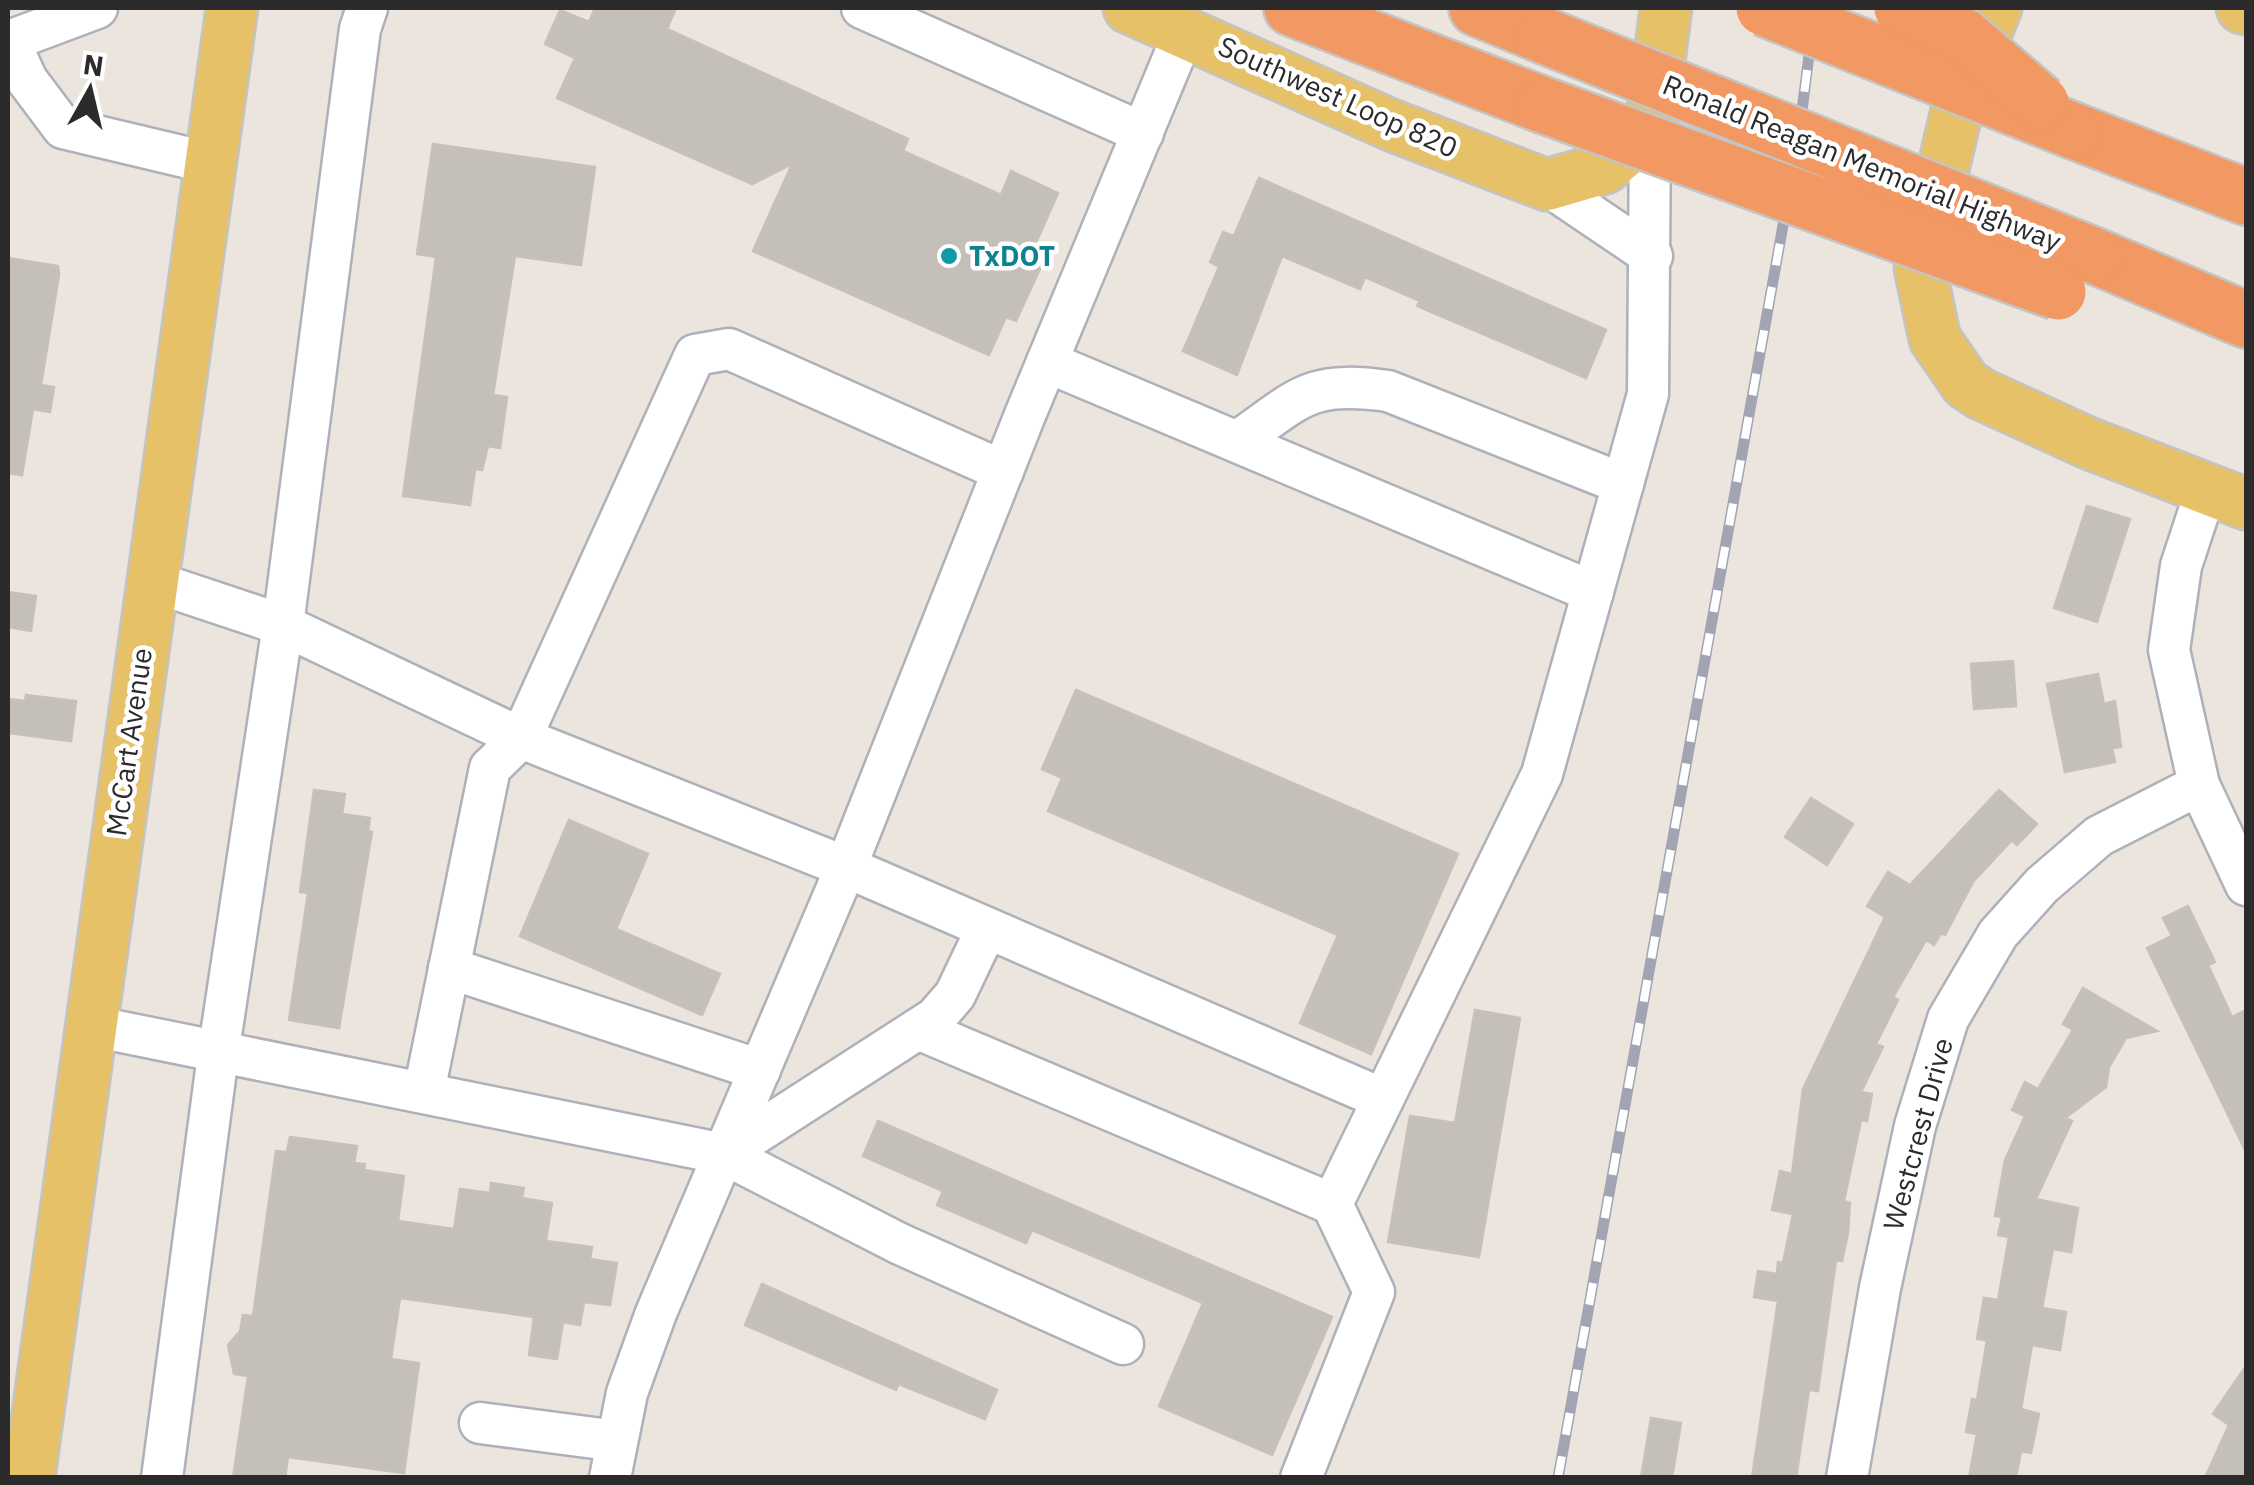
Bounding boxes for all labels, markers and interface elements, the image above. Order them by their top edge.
street label: Southwest Loop 820 [1213,27,1464,166]
north arrow [40,40,140,140]
text: N [81,45,106,84]
street label: Ronald Reagan Memorial Highway [1658,65,2067,260]
place label: TxDOT [969,237,1055,274]
marker: TxDOT [938,245,960,267]
street label: McCart Avenue [97,646,160,838]
street label: Westcrest Drive [1874,1034,1961,1234]

